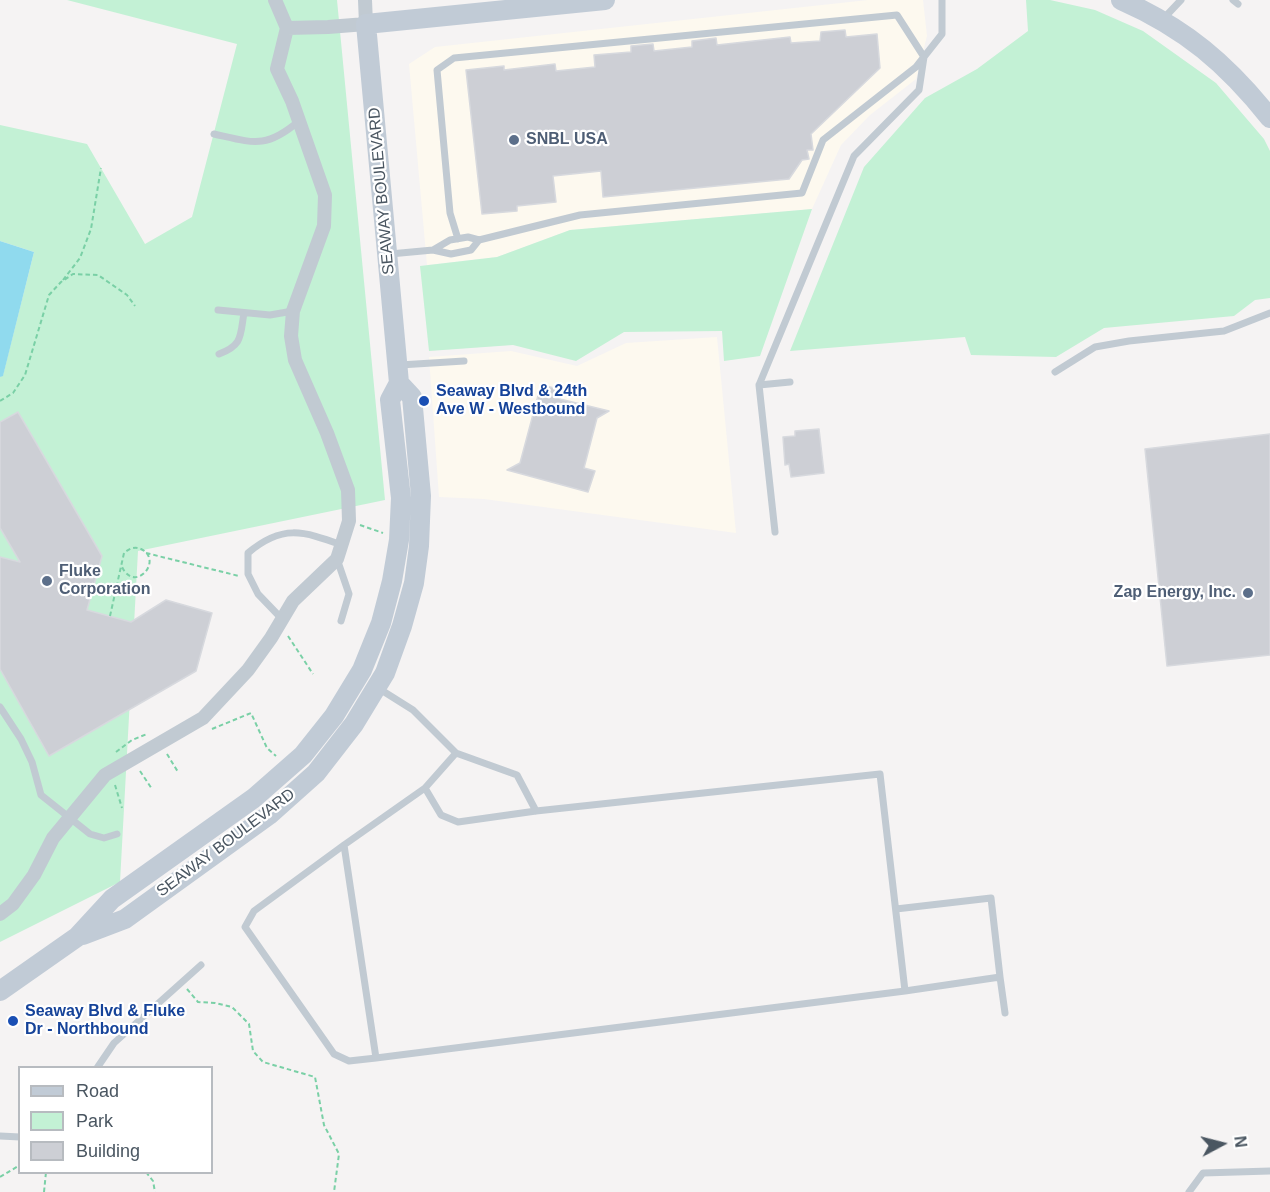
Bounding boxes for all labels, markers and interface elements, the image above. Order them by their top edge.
street label: SEAWAY BOULEVARD [365,106,399,276]
place label: SNBL USA [526,130,608,150]
marker: SNBL USA [507,133,521,147]
place label: Seaway Blvd & 24th Ave W - Westbound [436,382,587,420]
marker: Seaway Blvd & 24th Ave W - Westbound [417,394,431,408]
place label: Fluke Corporation [59,562,151,600]
marker: Fluke Corporation [40,574,54,588]
place label: Zap Energy, Inc. [1114,583,1236,603]
marker: Zap Energy, Inc. [1241,586,1255,600]
street label: SEAWAY BOULEVARD [153,785,299,901]
place label: Seaway Blvd & Fluke Dr - Northbound [25,1002,185,1040]
marker: Seaway Blvd & Fluke Dr - Northbound [6,1014,20,1028]
legend [18,1066,213,1174]
text: Road [76,1081,119,1101]
text: Park [76,1111,113,1131]
north arrow [1192,1114,1252,1174]
text: N [1231,1135,1250,1149]
text: Building [76,1141,140,1161]

